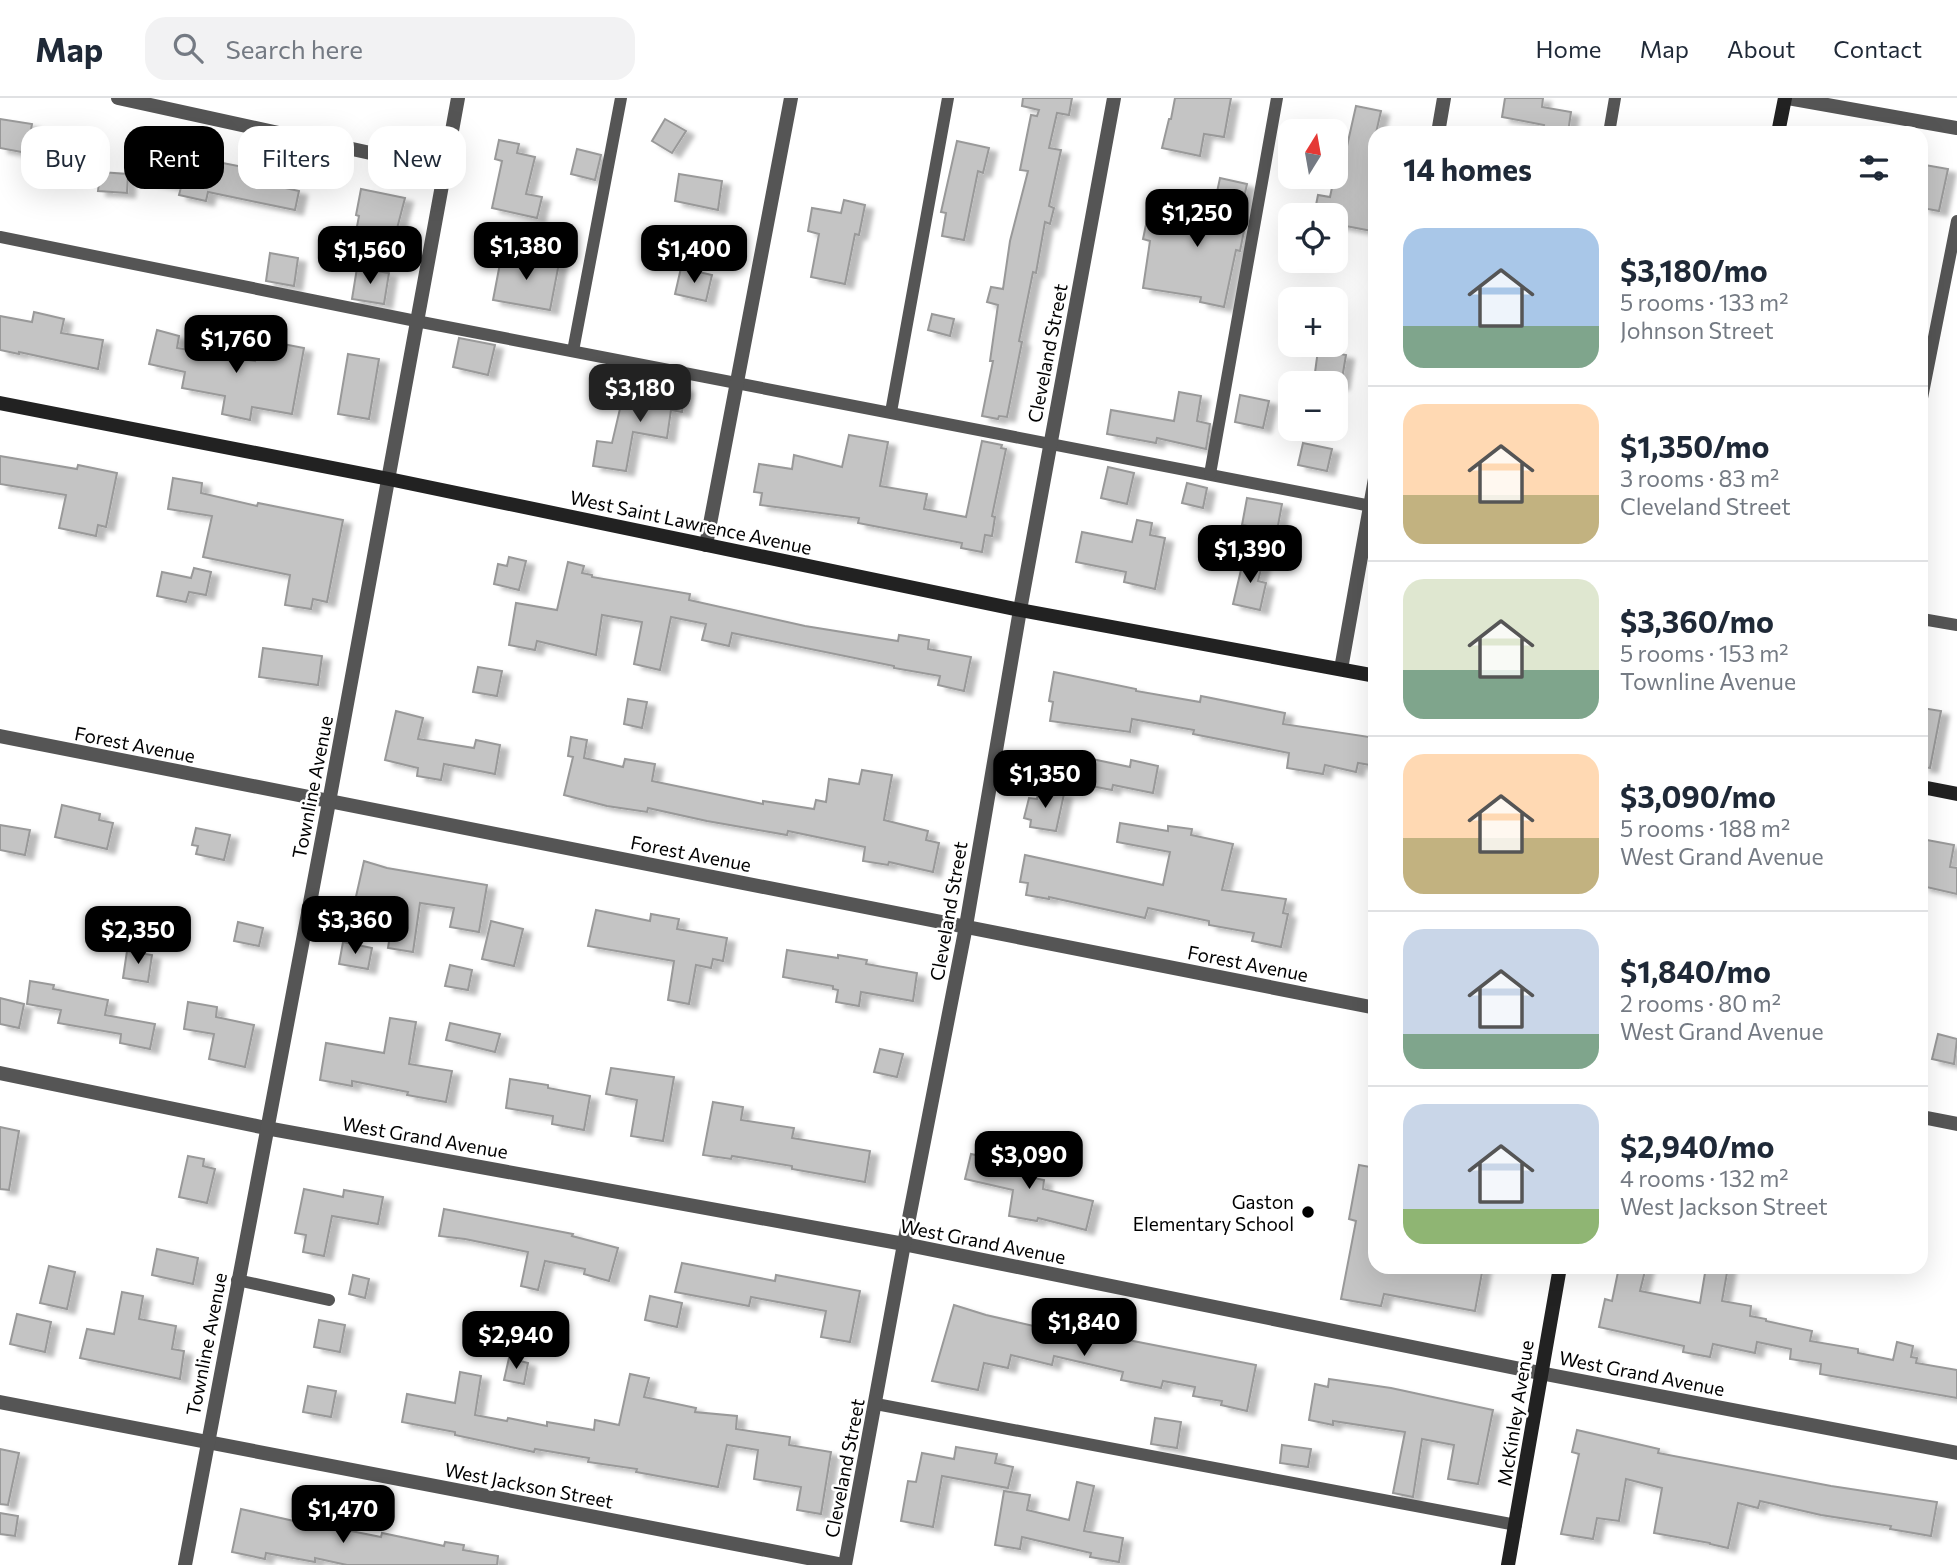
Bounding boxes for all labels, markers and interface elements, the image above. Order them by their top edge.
search box [145,17,635,80]
text: Map [35,28,103,69]
icon: search [169,29,207,67]
text: Search here [225,33,363,64]
text: Home [1536,34,1602,63]
text: Map [1640,34,1689,63]
text: About [1727,34,1795,63]
text: Contact [1833,34,1922,63]
north arrow [1278,119,1348,189]
map controls [1278,119,1348,441]
chip: Buy [21,126,110,189]
chip: Rent [124,126,224,189]
chip: Filters [238,126,354,189]
chip: New [368,126,466,189]
icon: filters [1855,149,1893,187]
text: 14 homes [1403,150,1532,187]
pin: $1,250 [1140,190,1254,249]
text: $1,250 [1161,198,1233,226]
button: locate [1278,203,1348,273]
pin: $1,380 [469,222,583,282]
pin: $1,560 [313,226,427,286]
pin: $1,400 [637,226,751,285]
text: $1,380 [490,231,562,259]
text: $1,400 [657,234,731,262]
text: $1,560 [334,235,406,263]
text: $3,180/mo [1620,251,1768,288]
icon: home [1459,256,1543,340]
street label: Cleveland Street [1022,281,1072,424]
button: + [1278,287,1348,357]
text: 5 rooms · 133 m² [1620,288,1788,316]
pin: $1,760 [179,316,293,375]
text: Johnson Street [1620,316,1774,344]
text: $1,760 [200,324,272,352]
pin: $3,180 [583,364,697,424]
button: − [1278,371,1348,441]
text: $3,180 [605,373,675,401]
text: $1,350/mo [1620,427,1769,464]
icon: home [1459,432,1543,516]
text: 3 rooms · 83 m² [1620,464,1779,492]
street label: West Saint Lawrence Avenue [568,485,814,559]
text: Cleveland Street [1620,492,1791,520]
pin: $1,390 [1193,526,1307,585]
text: $1,390 [1214,534,1286,562]
text: $3,360/mo [1620,602,1774,639]
icon: home [1459,607,1543,691]
text: 5 rooms · 153 m² [1620,639,1789,667]
text: Townline Avenue [1620,667,1796,695]
street label: Townline Avenue [287,713,337,861]
street label: Forest Avenue [73,721,197,767]
pin: $1,350 [988,750,1102,810]
text: $1,350 [1009,759,1081,787]
text: $3,090/mo [1620,777,1776,814]
icon: home [1459,782,1543,866]
text: 5 rooms · 188 m² [1620,814,1790,842]
street label: Forest Avenue [629,830,753,876]
street label: Cleveland Street [924,839,972,982]
text: West Grand Avenue [1620,842,1824,870]
pin: $3,360 [298,896,412,956]
text: $3,360 [318,905,392,933]
pin: $2,350 [81,906,195,966]
text: $2,350 [101,915,175,943]
street label: Forest Avenue [1186,940,1310,986]
text: $1,840/mo [1620,952,1771,989]
icon: home [1459,957,1543,1041]
text: 2 rooms · 80 m² [1620,989,1781,1017]
text: West Grand Avenue [1620,1017,1824,1045]
street label: West Grand Avenue [340,1111,510,1163]
text: $2,940/mo [1620,1127,1774,1164]
pin: $3,090 [972,1132,1086,1191]
icon: home [1459,1132,1543,1216]
text: $3,090 [991,1140,1067,1168]
text: 4 rooms · 132 m² [1620,1164,1789,1192]
place label: Gaston Elementary School [1133,1190,1294,1235]
text: West Jackson Street [1620,1192,1828,1220]
marker: Gaston Elementary School [1300,1204,1316,1220]
street label: West Grand Avenue [898,1214,1068,1268]
street label: Townline Avenue [181,1270,231,1418]
pin: $1,840 [1027,1298,1141,1358]
text: $1,840 [1048,1307,1120,1335]
pin: $2,940 [459,1312,573,1371]
text: $2,940 [478,1320,554,1348]
street label: McKinley Avenue [1492,1338,1538,1488]
street label: West Grand Avenue [1557,1346,1727,1400]
street label: Cleveland Street [819,1396,869,1539]
street label: West Jackson Street [443,1457,616,1513]
pin: $1,470 [286,1486,400,1545]
text: $1,470 [308,1494,378,1522]

